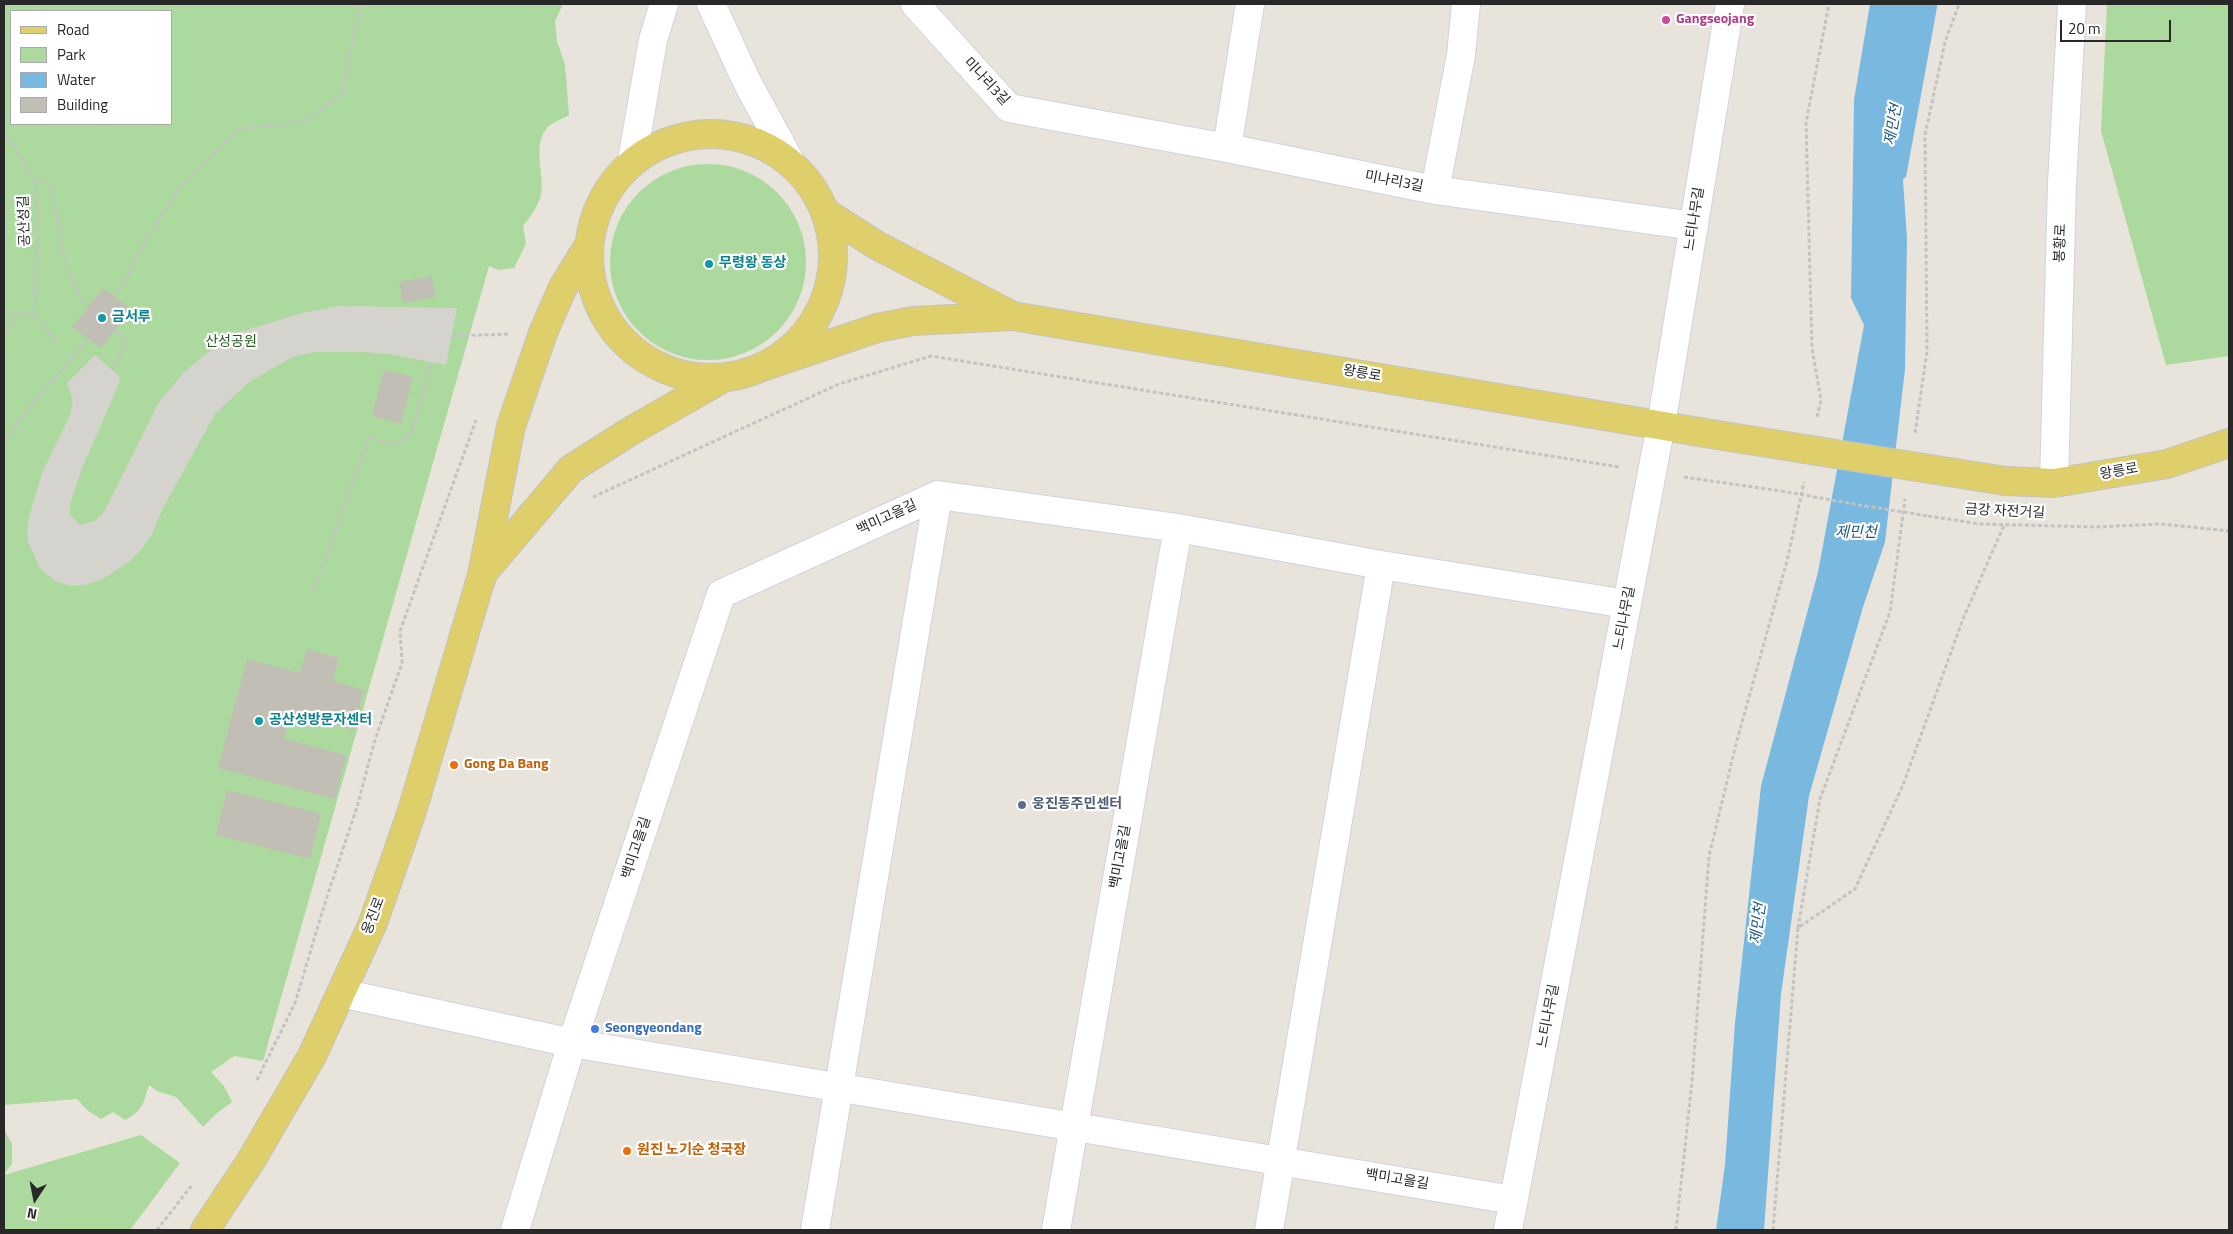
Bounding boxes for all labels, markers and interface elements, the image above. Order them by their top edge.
legend [10,10,172,125]
scale bar [2063,10,2174,42]
place label: Gangseojang [1676,12,1754,28]
marker: Gangseojang [1660,14,1672,26]
text: 20 m [2068,17,2101,40]
text: Road [57,18,89,41]
text: Park [57,43,86,66]
street label: 미나리3길 [960,55,1012,109]
text: Water [57,68,96,91]
text: Building [57,93,108,116]
water label: 제민천 [1882,103,1906,147]
street label: 미나리3길 [1363,168,1425,196]
street label: 느티나무길 [1682,186,1708,252]
street label: 공산성길 [16,195,34,247]
street label: 봉황로 [2052,223,2070,263]
place label: 무령왕 동상 [719,256,786,272]
marker: 무령왕 동상 [703,258,715,270]
place label: 금서루 [112,310,151,326]
marker: 금서루 [96,312,108,324]
park label: 산성공원 [205,335,257,351]
street label: 왕릉로 [1342,362,1382,386]
street label: 왕릉로 [2099,460,2139,484]
street label: 백미고을길 [854,497,920,539]
street label: 금강 자전거길 [1964,502,2046,522]
water label: 제민천 [1835,524,1877,542]
street label: 느티나무길 [1611,585,1639,651]
place label: 공산성방문자센터 [269,713,372,729]
marker: 공산성방문자센터 [253,715,265,727]
place label: Gong Da Bang [464,757,548,773]
marker: Gong Da Bang [448,759,460,771]
place label: 웅진동주민센터 [1032,797,1122,813]
marker: 웅진동주민센터 [1016,799,1028,811]
street label: 백미고을길 [619,815,655,881]
street label: 백미고을길 [1107,824,1135,890]
street label: 웅진로 [359,895,389,937]
water label: 제민천 [1748,902,1770,946]
street label: 느티나무길 [1535,983,1563,1049]
place label: Seongyeondang [605,1021,702,1037]
marker: Seongyeondang [589,1023,601,1035]
place label: 원진 노기순 청국장 [637,1143,746,1159]
marker: 원진 노기순 청국장 [621,1145,633,1157]
street label: 백미고을길 [1364,1167,1430,1193]
north arrow [10,1174,60,1224]
text: N [25,1203,39,1225]

